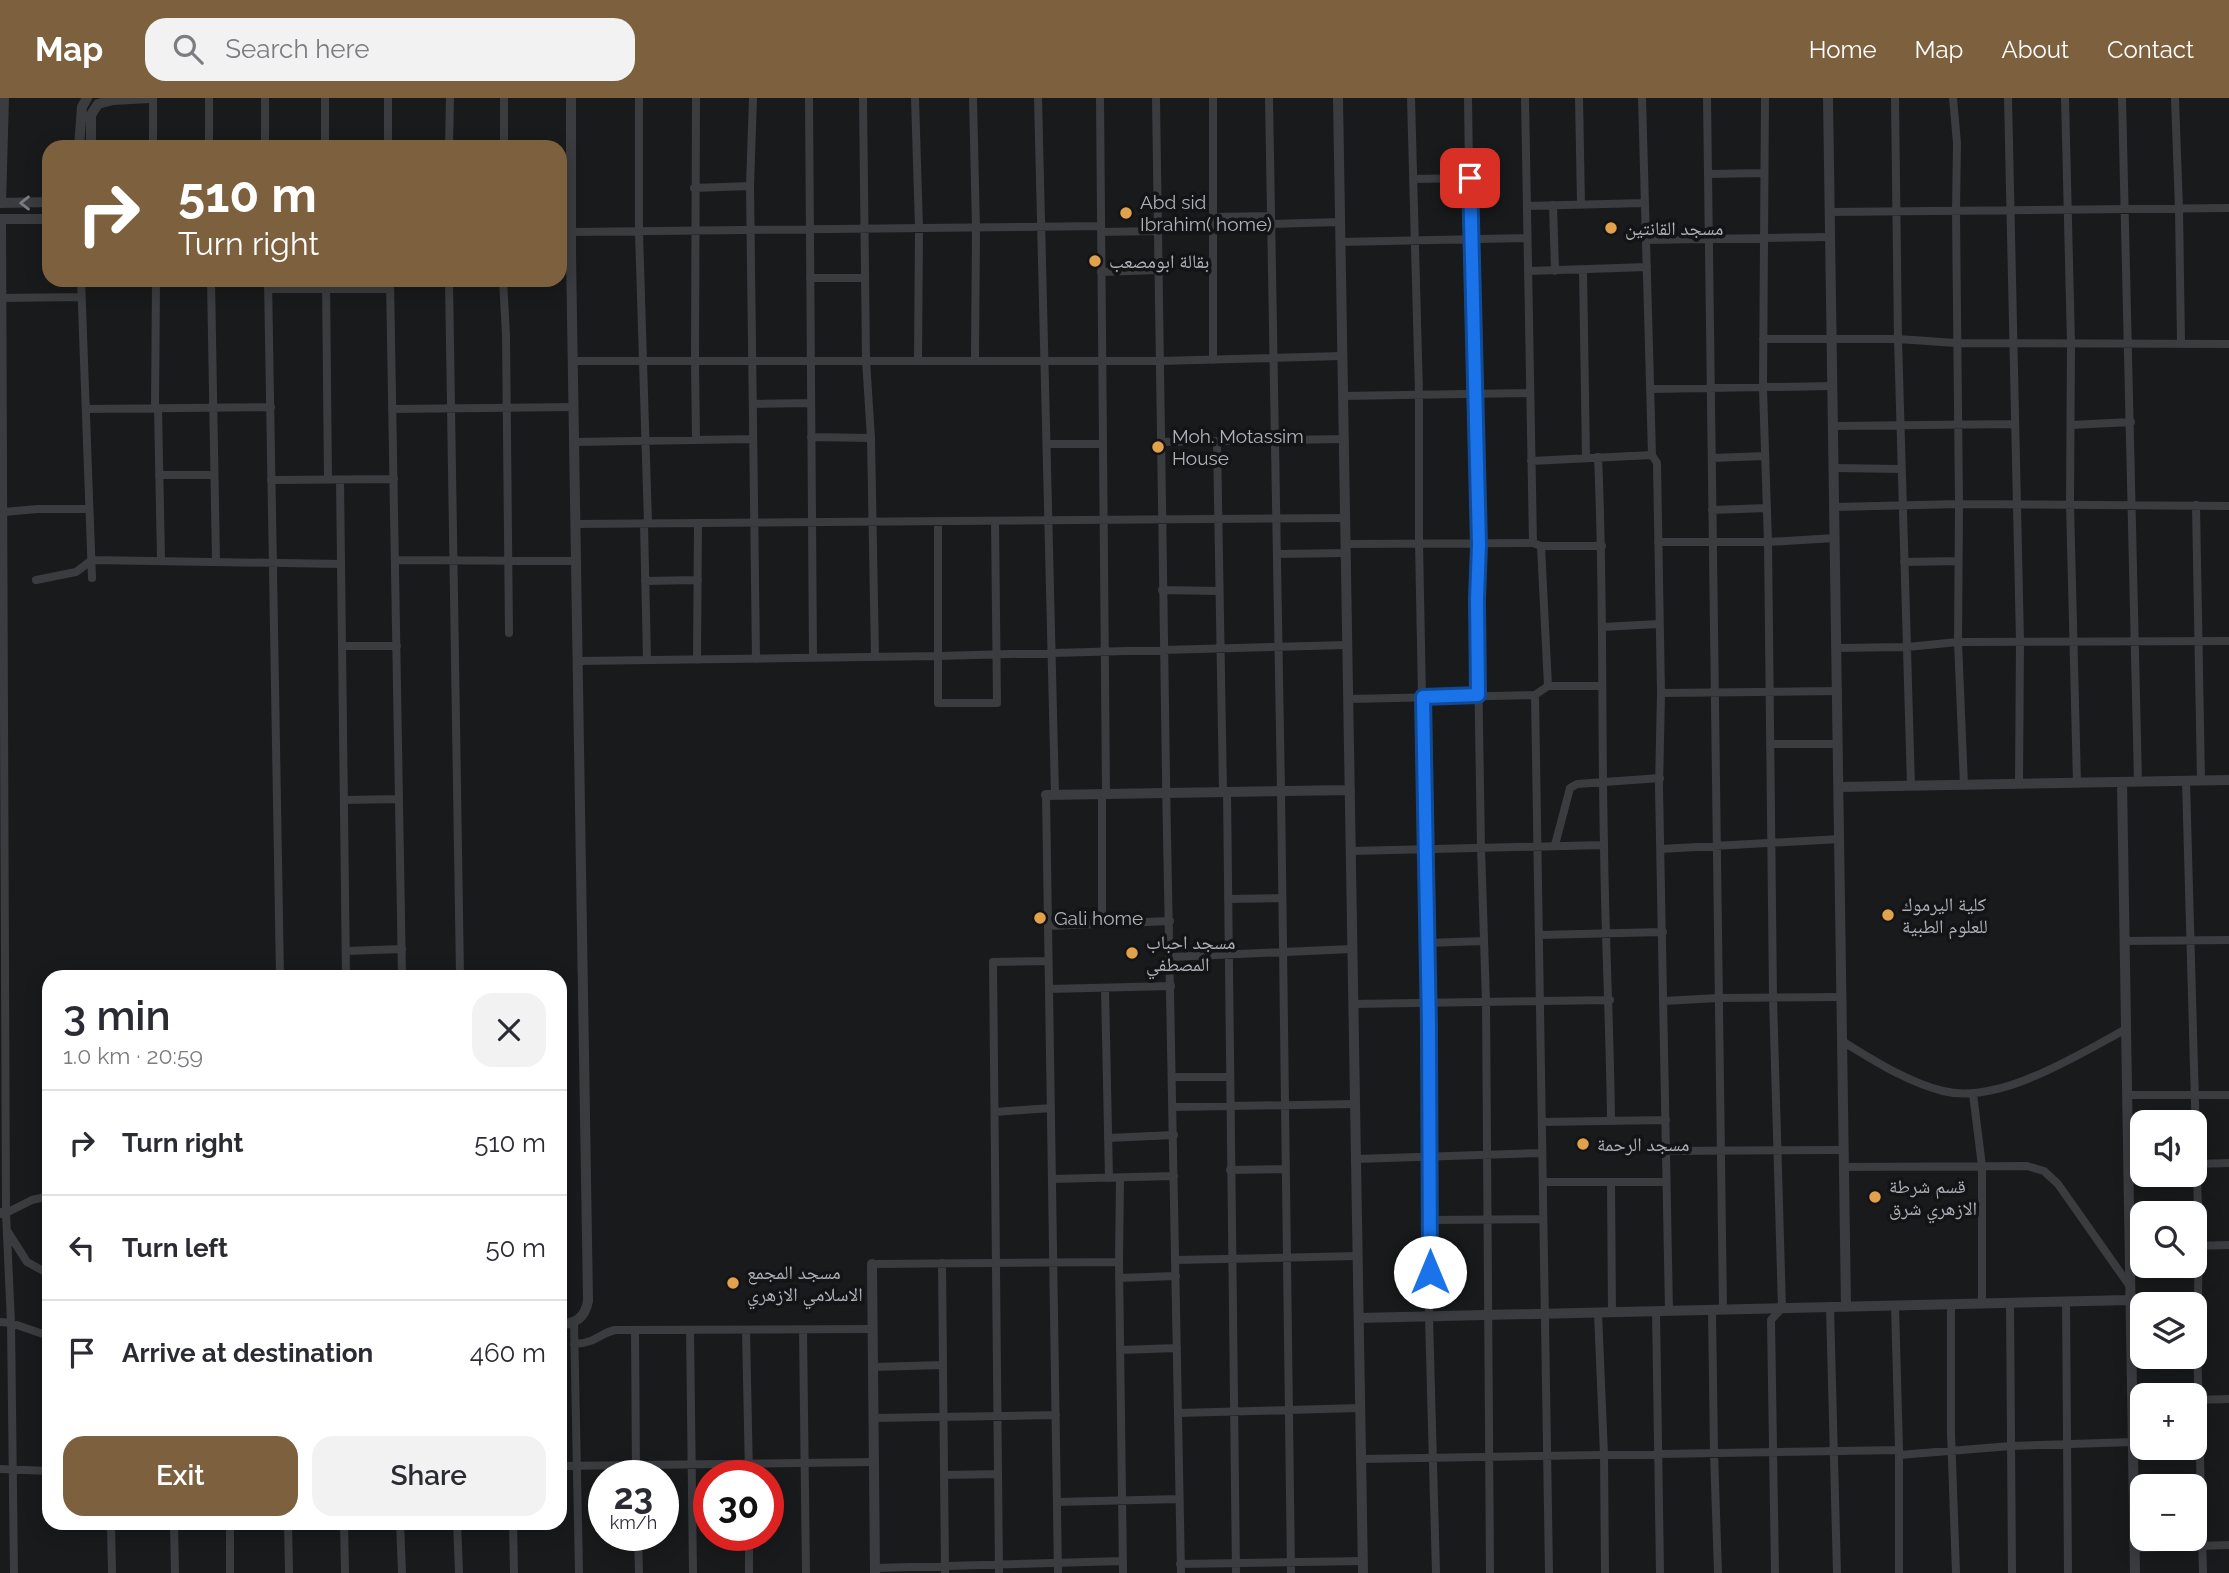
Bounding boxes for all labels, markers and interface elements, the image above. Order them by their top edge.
search box [145,18,635,81]
text: Map [35,30,103,69]
icon: search [169,30,207,68]
text: Search here [225,34,370,64]
text: Home [1809,35,1877,64]
text: Map [1915,35,1963,64]
text: About [2001,35,2069,64]
text: Contact [2107,35,2194,64]
pin [1440,148,1500,208]
icon: arrive [1451,159,1489,197]
text: 510 m [178,166,317,223]
icon: right [63,168,154,259]
place label: Abd sid Ibrahim( home) [1140,191,1272,235]
one-way arrow [19,195,29,211]
marker: Abd sid Ibrahim( home) [1118,205,1134,221]
place label: مسجد القانتين [1625,217,1724,240]
marker: مسجد القانتين [1603,220,1619,236]
text: Turn right [178,225,319,262]
place label: بقالة ابومصعب [1109,250,1209,273]
marker: بقالة ابومصعب [1087,253,1103,269]
place label: Moh. Motassim House [1172,425,1304,469]
marker: Moh. Motassim House [1150,439,1166,455]
place label: كلية اليرموك للعلوم الطبية [1902,893,1988,940]
place label: Gali home [1054,907,1143,929]
marker: كلية اليرموك للعلوم الطبية [1880,907,1896,923]
marker: Gali home [1032,910,1048,926]
place label: مسجد احباب المصطفي [1146,931,1235,980]
marker: مسجد احباب المصطفي [1124,945,1140,961]
text: 3 min [63,991,171,1040]
button: close [472,993,546,1067]
text: 1.0 km · 20:59 [63,1042,203,1069]
map controls [2130,1110,2207,1551]
button: sound [2130,1110,2207,1187]
icon: right [63,1124,101,1162]
text: Turn right [122,1128,243,1158]
text: 510 m [474,1128,546,1158]
place label: مسجد الرحمة [1597,1133,1690,1156]
marker: مسجد الرحمة [1575,1136,1591,1152]
place label: قسم شرطة الازهري شرق [1889,1175,1977,1224]
marker: قسم شرطة الازهري شرق [1867,1189,1883,1205]
button: search [2130,1201,2207,1278]
icon: left [63,1229,101,1267]
text: Turn left [122,1233,228,1263]
text: 50 m [485,1233,546,1263]
position arrow [1393,1235,1467,1309]
place label: مسجد المجمع الاسلامي الازهري [747,1261,863,1310]
marker: مسجد المجمع الاسلامي الازهري [725,1275,741,1291]
button: layers [2130,1292,2207,1369]
icon: arrive [63,1334,101,1372]
text: Arrive at destination [122,1338,373,1368]
text: 460 m [470,1338,546,1368]
button: + [2130,1383,2207,1460]
button: Exit [63,1436,298,1516]
button: Share [312,1436,546,1516]
speed limit sign: 30 [693,1460,784,1551]
button: − [2130,1474,2207,1551]
text: 23 [614,1476,653,1517]
text: km/h [610,1512,657,1533]

